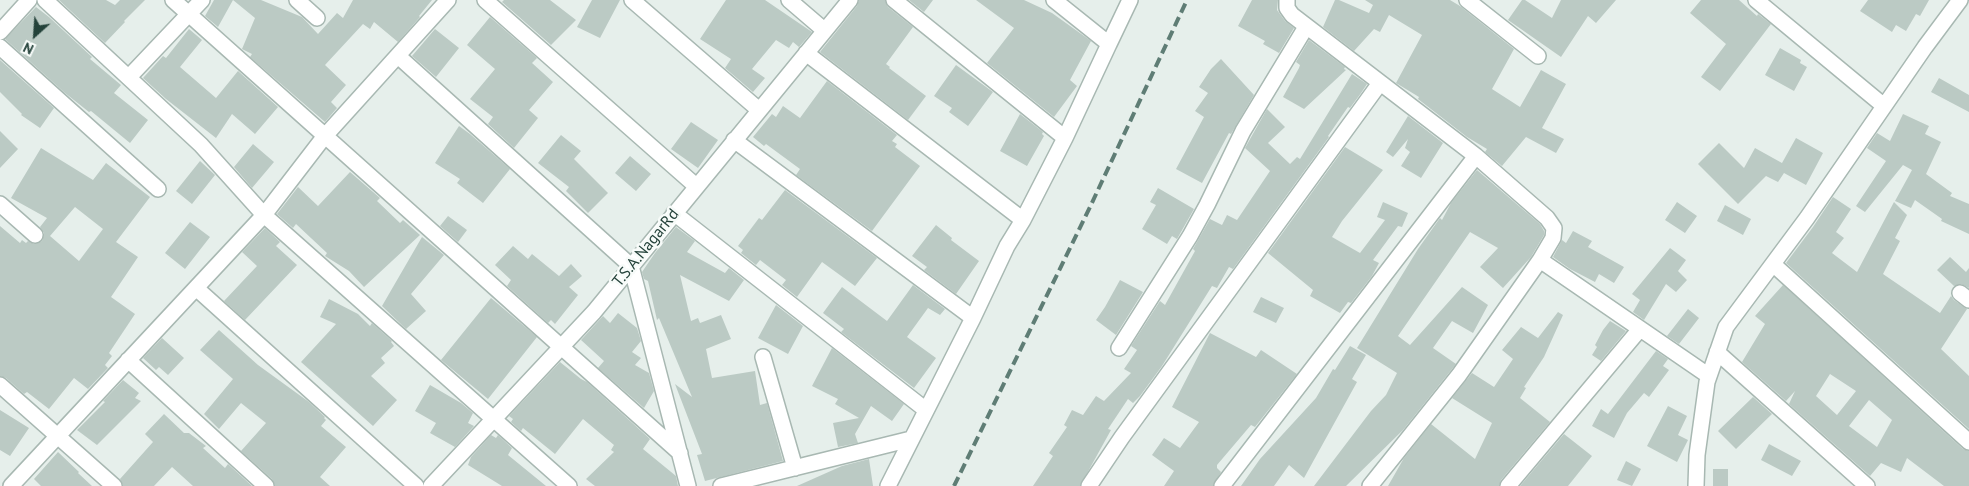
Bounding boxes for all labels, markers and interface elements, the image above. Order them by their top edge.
north arrow [10,10,60,60]
text: N [20,38,37,59]
street label: T.S.A.NagarRd [609,205,683,291]

